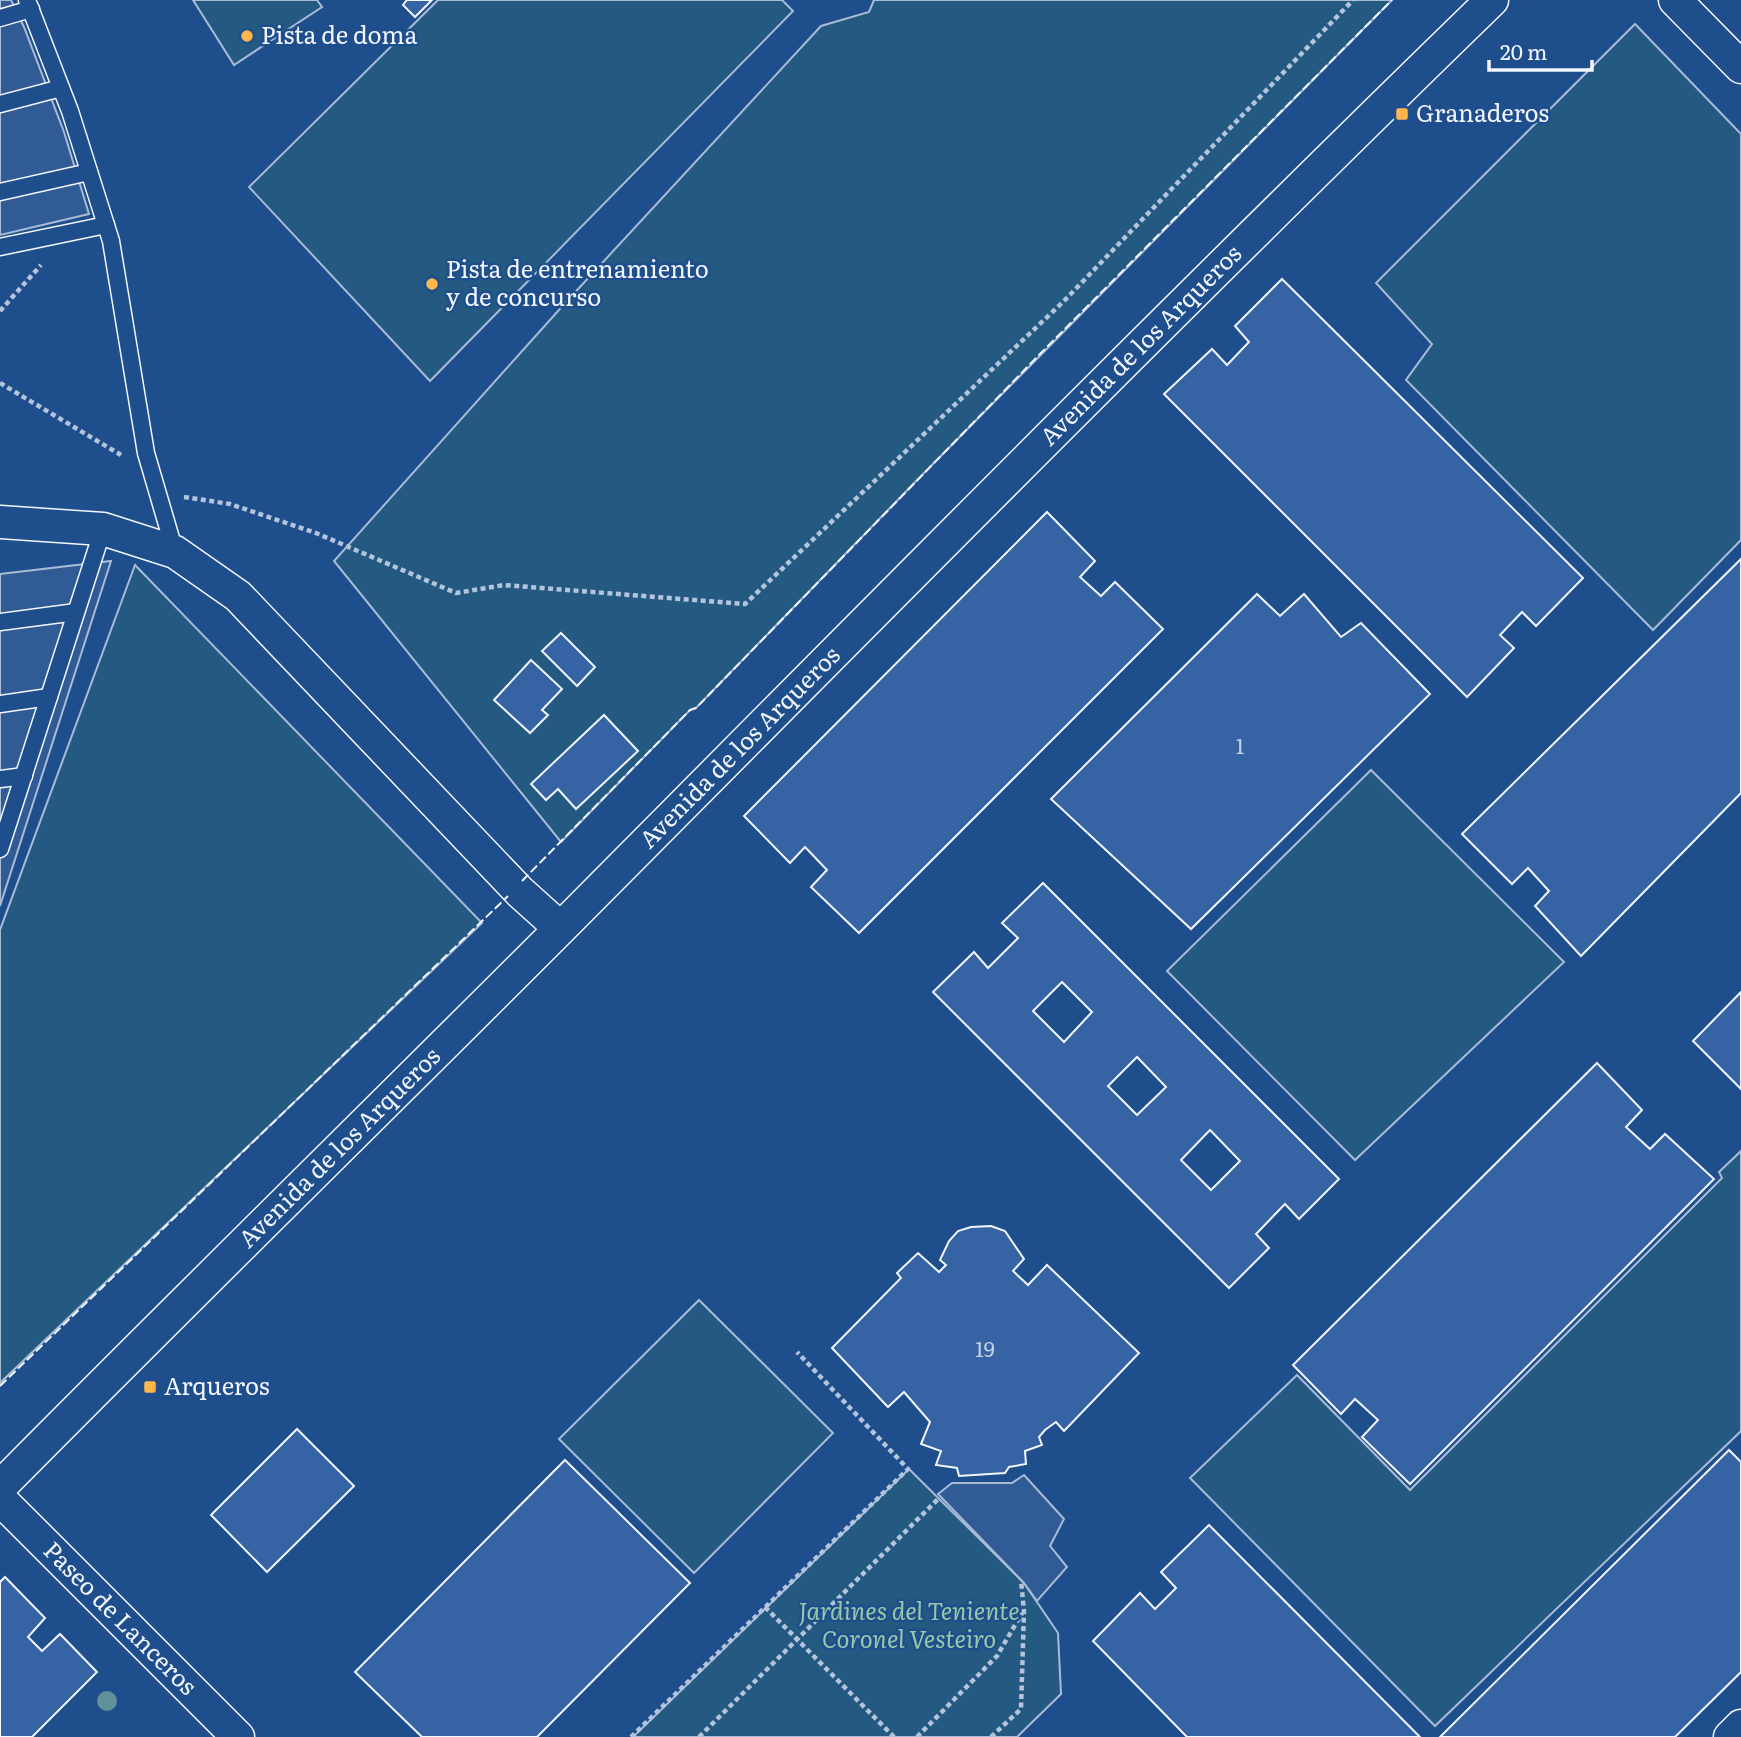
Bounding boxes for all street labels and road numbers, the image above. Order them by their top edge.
street label: Avenida de los Arqueros [1031,235,1248,452]
street label: Avenida de los Arqueros [630,637,847,855]
street label: Avenida de los Arqueros [229,1038,447,1254]
street label: Paseo de Lanceros [37,1532,206,1702]

